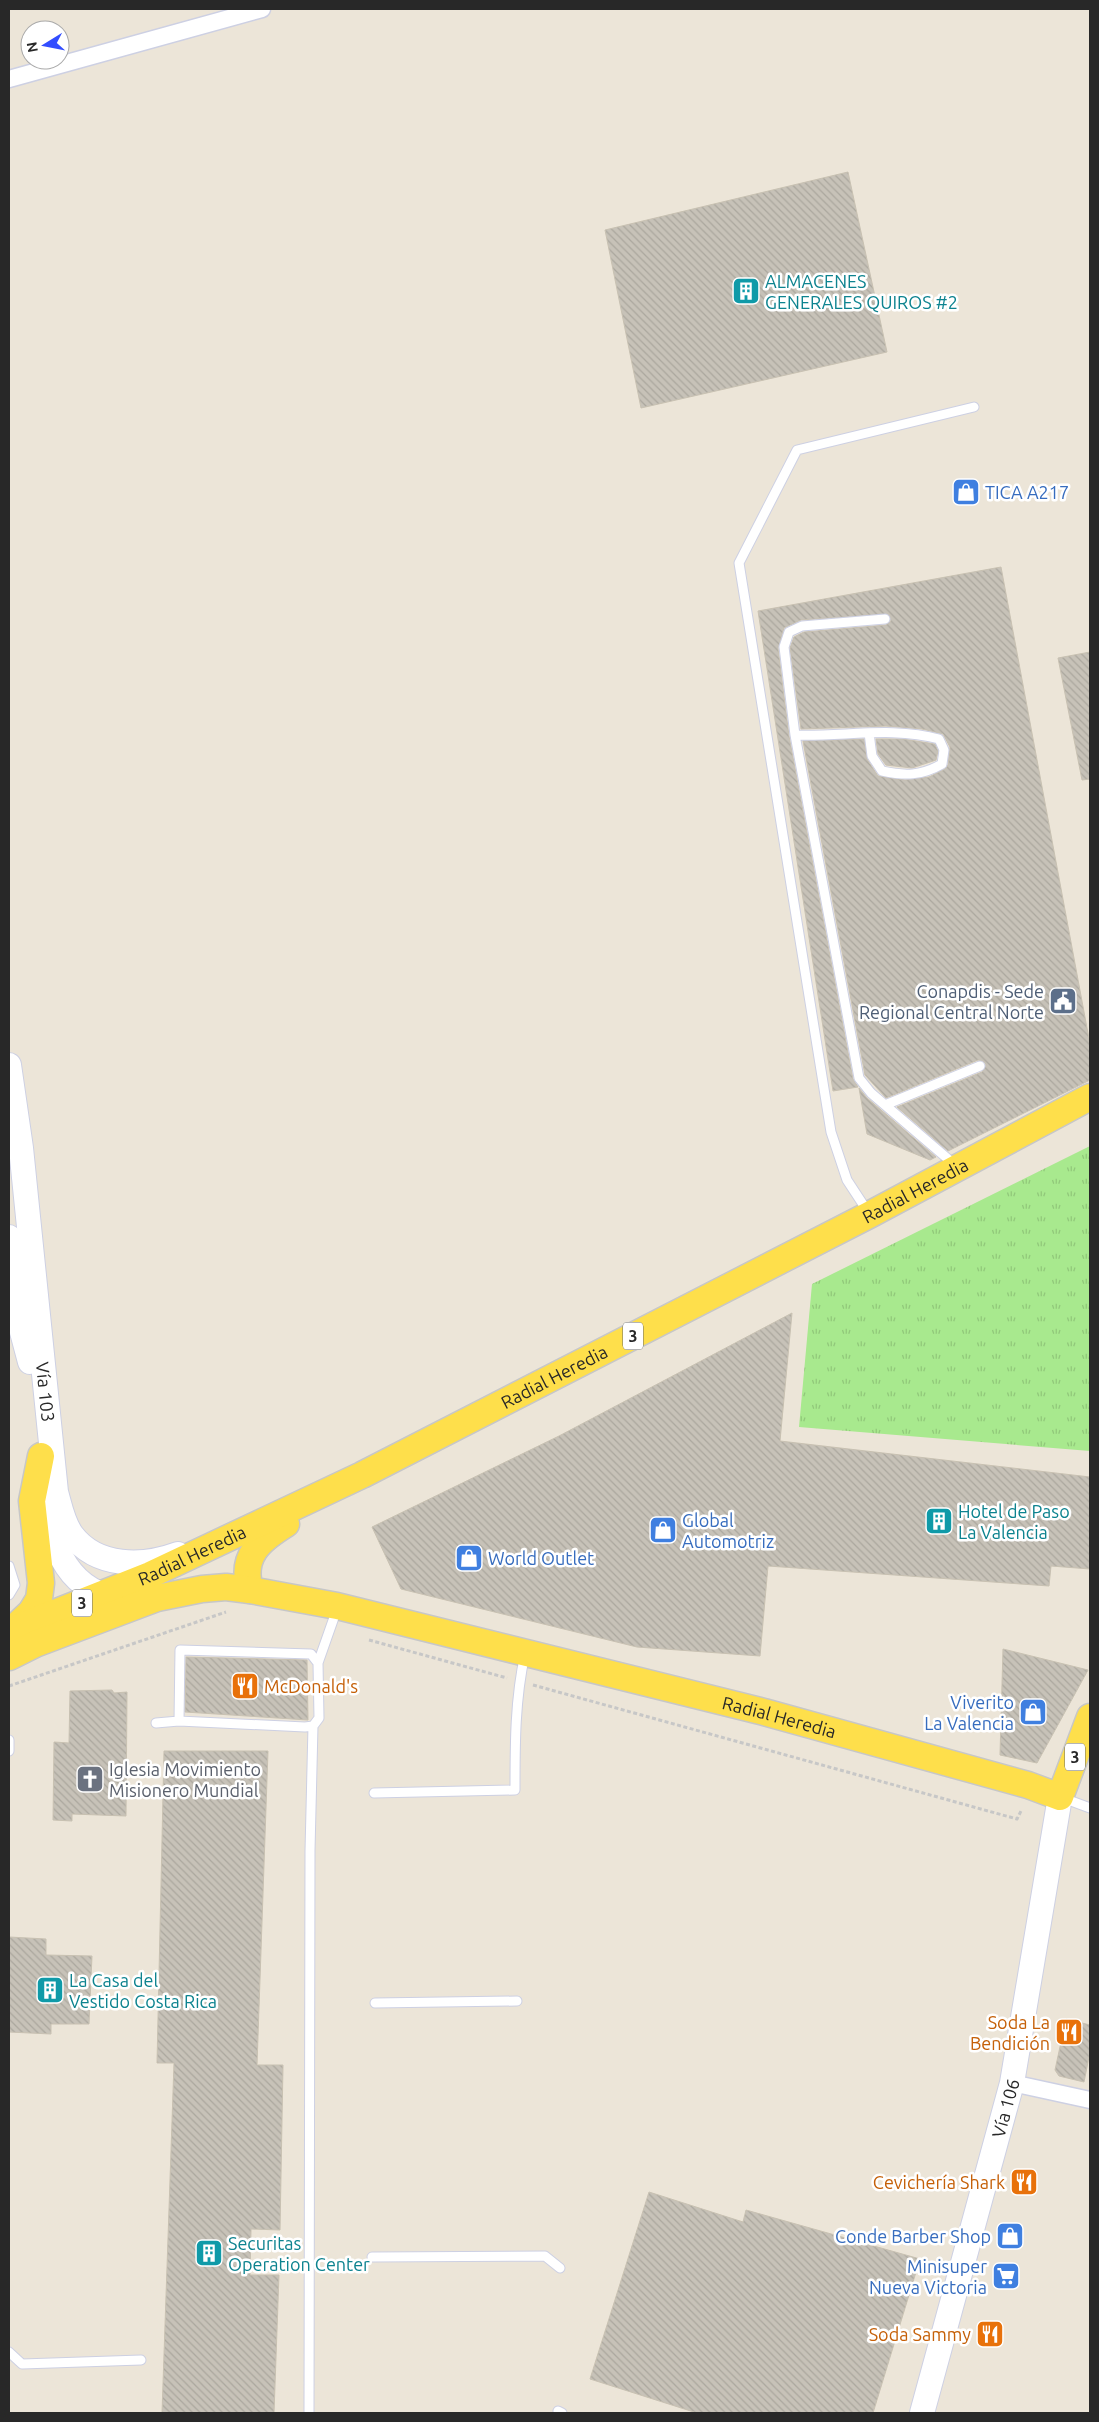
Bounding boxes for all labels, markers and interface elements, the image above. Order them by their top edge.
north arrow [20,20,70,70]
text: N [23,41,41,54]
place label: ALMACENES GENERALES QUIROS #2 [765,271,958,313]
building icon: ALMACENES GENERALES QUIROS #2 [731,276,761,306]
shop icon: TICA A217 [951,477,981,507]
place label: TICA A217 [985,482,1069,502]
place label: Conapdis - Sede Regional Central Norte [859,981,1044,1022]
public building icon: Conapdis - Sede Regional Central Norte [1048,986,1078,1016]
street label: Radial Heredia [859,1154,971,1227]
road number: 3 [623,1322,643,1350]
street label: Radial Heredia [498,1341,611,1412]
street label: Vía 103 [33,1361,59,1423]
place label: Hotel de Paso La Valencia [958,1501,1070,1542]
building icon: Hotel de Paso La Valencia [924,1506,954,1536]
place label: Global Automotriz [682,1510,774,1551]
shop icon: Global Automotriz [648,1515,678,1545]
street label: Radial Heredia [135,1521,249,1589]
shop icon: World Outlet [454,1543,484,1573]
place label: World Outlet [488,1548,594,1568]
road number: 3 [72,1590,92,1616]
restaurant icon: McDonald's [230,1671,260,1701]
place label: McDonald's [264,1676,358,1696]
street label: Radial Heredia [720,1692,838,1741]
place label: Viverito La Valencia [924,1692,1014,1733]
shop icon: Viverito La Valencia [1018,1697,1048,1727]
road number: 3 [1065,1744,1085,1770]
place label: Iglesia Movimiento Misionero Mundial [109,1759,261,1800]
church icon: Iglesia Movimiento Misionero Mundial [75,1764,105,1794]
place label: La Casa del Vestido Costa Rica [69,1970,217,2011]
building icon: La Casa del Vestido Costa Rica [35,1975,65,2005]
place label: Soda La Bendición [970,2012,1050,2053]
restaurant icon: Soda La Bendición [1054,2017,1084,2047]
street label: Vía 106 [988,2076,1023,2140]
restaurant icon: Cevichería Shark [1009,2167,1039,2197]
place label: Cevichería Shark [873,2172,1005,2192]
shop icon: Conde Barber Shop [995,2221,1025,2251]
place label: Conde Barber Shop [835,2226,991,2246]
place label: Securitas Operation Center [228,2233,370,2274]
building icon: Securitas Operation Center [194,2238,224,2268]
place label: Minisuper Nueva Victoria [869,2256,987,2297]
supermarket icon: Minisuper Nueva Victoria [991,2261,1021,2291]
restaurant icon: Soda Sammy [975,2319,1005,2349]
place label: Soda Sammy [869,2324,971,2344]

